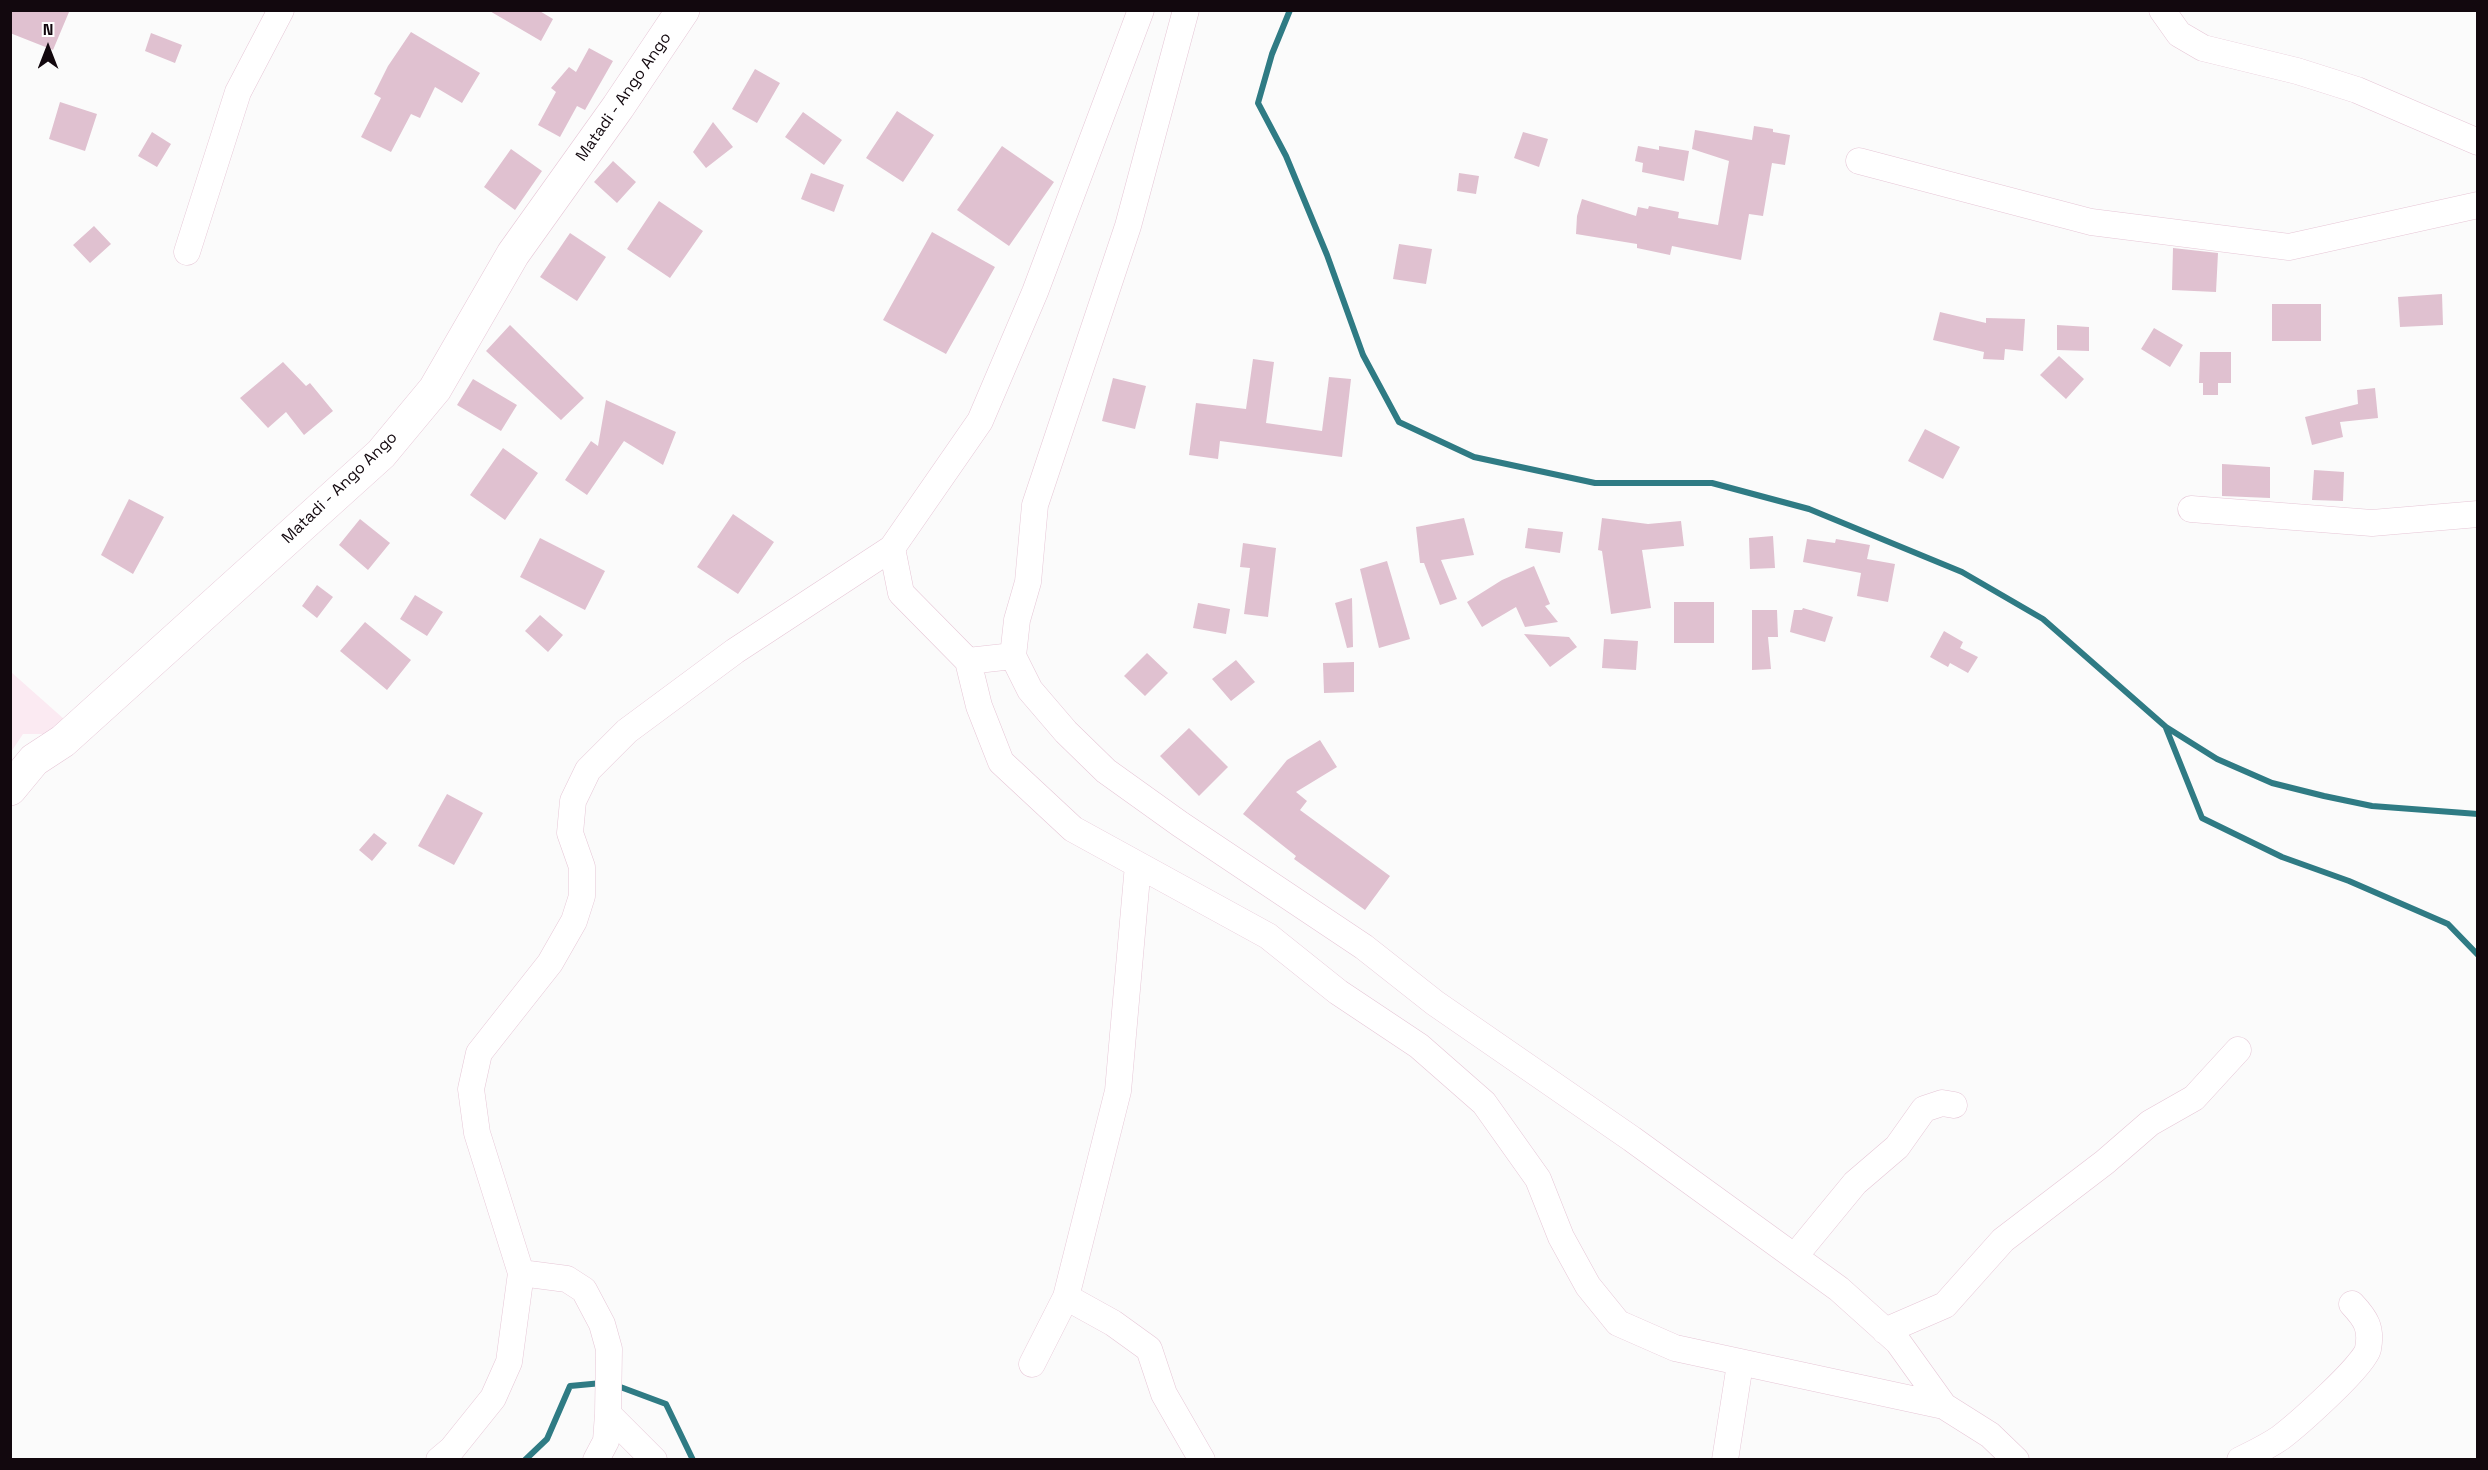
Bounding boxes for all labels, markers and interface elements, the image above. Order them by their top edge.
north arrow [18,18,78,78]
text: N [43,19,53,40]
street label: Matadi - Ango Ango [572,29,676,165]
street label: Matadi - Ango Ango [278,428,402,548]

